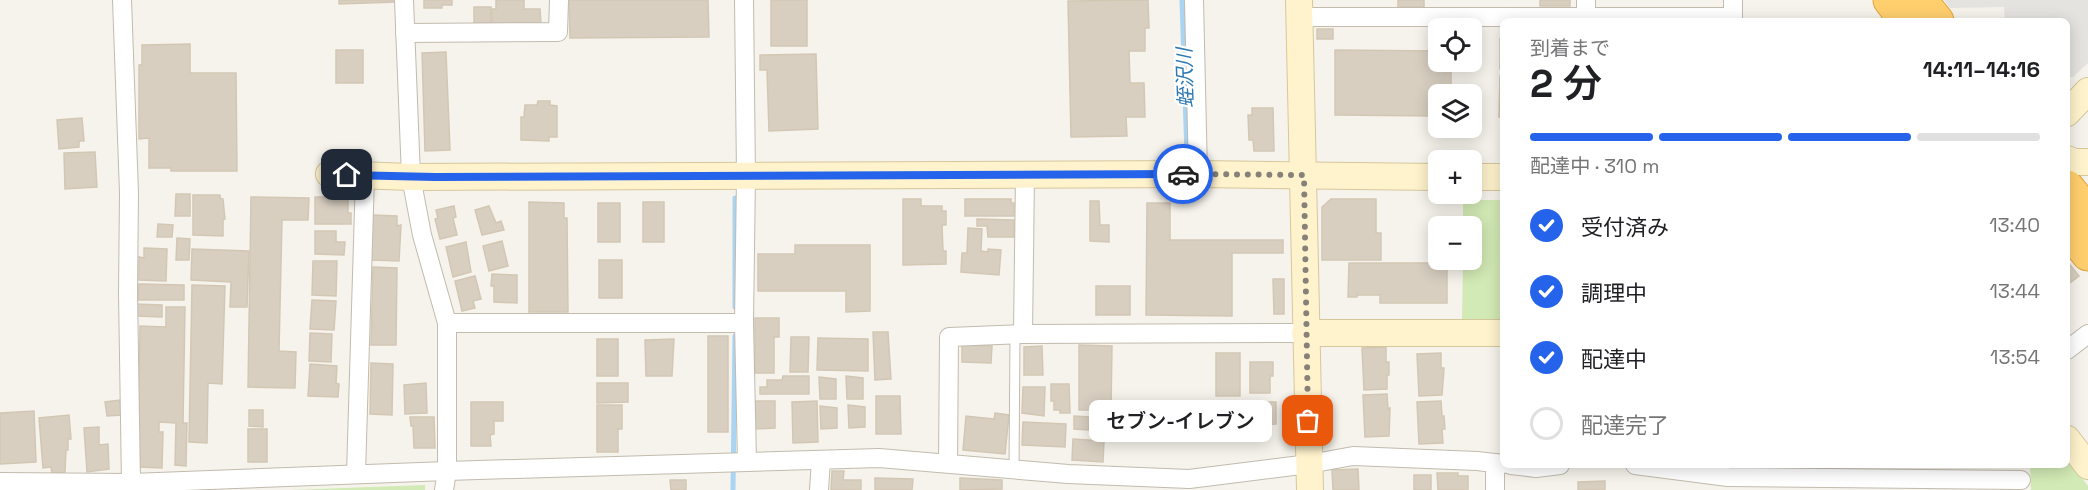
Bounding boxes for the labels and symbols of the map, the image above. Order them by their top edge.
water label: 蛭沢川 [1171,46,1199,108]
courier [1153,144,1213,204]
pin [321,149,372,200]
pin [1282,395,1333,446]
callout: セブン-イレブン [1089,400,1272,442]

